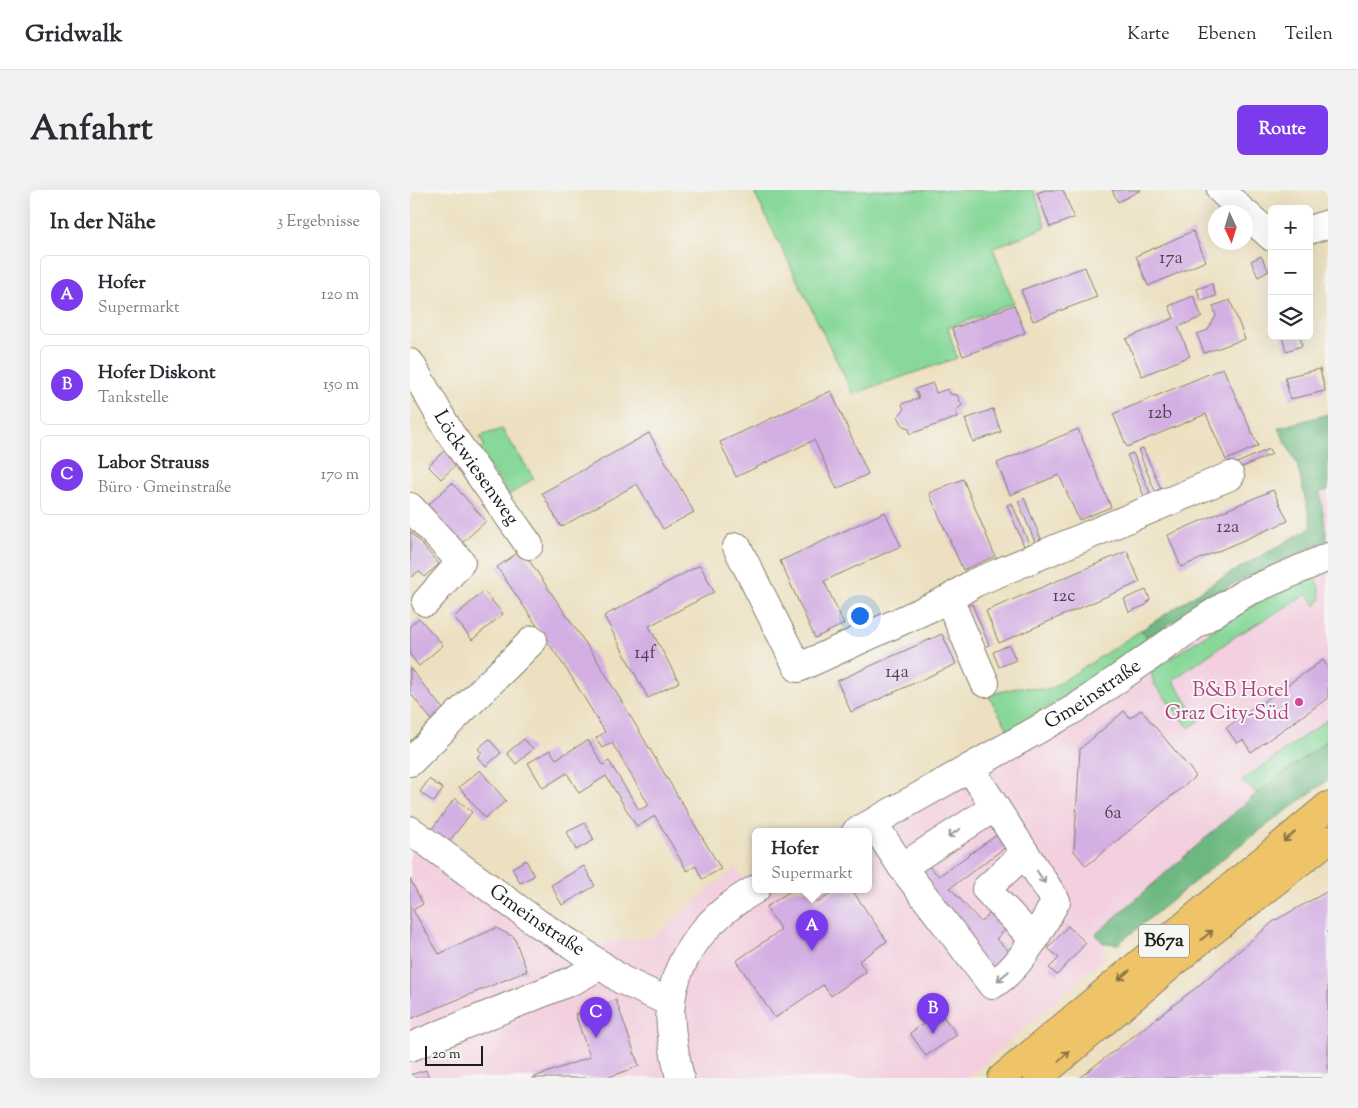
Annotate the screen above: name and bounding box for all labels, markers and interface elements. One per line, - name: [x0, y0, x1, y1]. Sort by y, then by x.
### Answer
- text: Gridwalk: [25, 18, 123, 52]
- text: Karte: [1127, 22, 1170, 48]
- text: Ebenen: [1198, 22, 1257, 48]
- text: Teilen: [1285, 22, 1333, 48]
- text: Anfahrt: [30, 105, 153, 156]
- button: Route: [1237, 105, 1328, 155]
- north arrow: [1208, 205, 1253, 250]
- map controls: [1268, 205, 1313, 340]
- button: +: [1268, 205, 1313, 250]
- text: In der Nähe: [50, 208, 156, 238]
- text: 3 Ergebnisse: [277, 211, 360, 234]
- house number: 17a: [1159, 246, 1183, 272]
- button: −: [1268, 250, 1313, 295]
- text: Hofer: [98, 270, 146, 297]
- text: A: [61, 284, 74, 307]
- text: 120 m: [321, 284, 359, 307]
- button: layers: [1268, 295, 1313, 340]
- text: Supermarkt: [98, 297, 179, 320]
- text: Hofer Diskont: [98, 360, 215, 387]
- text: B: [62, 374, 72, 397]
- text: 150 m: [323, 374, 359, 397]
- text: Tankstelle: [98, 387, 169, 410]
- house number: 12b: [1148, 401, 1172, 427]
- street label: Löckwiesenweg: [426, 405, 526, 532]
- text: Labor Strauss: [98, 450, 209, 477]
- text: C: [61, 464, 73, 487]
- text: 170 m: [321, 464, 359, 487]
- text: Büro · Gmeinstraße: [98, 477, 232, 500]
- house number: 12a: [1217, 515, 1239, 541]
- house number: 12c: [1053, 584, 1075, 610]
- your location: [847, 603, 873, 629]
- house number: 14f: [634, 641, 656, 667]
- street label: Gmeinstraße: [1039, 652, 1147, 737]
- house number: 14a: [885, 660, 909, 686]
- place label: B&B Hotel Graz City-Süd: [1165, 677, 1289, 729]
- marker: B&B Hotel Graz City-Süd: [1293, 696, 1305, 708]
- house number: 6a: [1104, 801, 1122, 827]
- popup: [752, 828, 872, 893]
- one-way arrow: [947, 828, 961, 839]
- one-way arrow: [1283, 832, 1296, 843]
- text: Hofer: [771, 836, 819, 863]
- text: Supermarkt: [771, 863, 853, 886]
- one-way arrow: [1035, 870, 1046, 884]
- street label: Gmeinstraße: [483, 877, 591, 964]
- pin: A: [796, 910, 828, 951]
- road number: B67a: [1139, 924, 1189, 958]
- one-way arrow: [1200, 930, 1213, 941]
- one-way arrow: [1117, 969, 1130, 980]
- one-way arrow: [996, 971, 1009, 982]
- pin: B: [917, 993, 949, 1034]
- pin: C: [580, 997, 612, 1038]
- scale bar: [425, 1043, 482, 1066]
- text: 20 m: [432, 1045, 461, 1065]
- one-way arrow: [1057, 1050, 1070, 1062]

